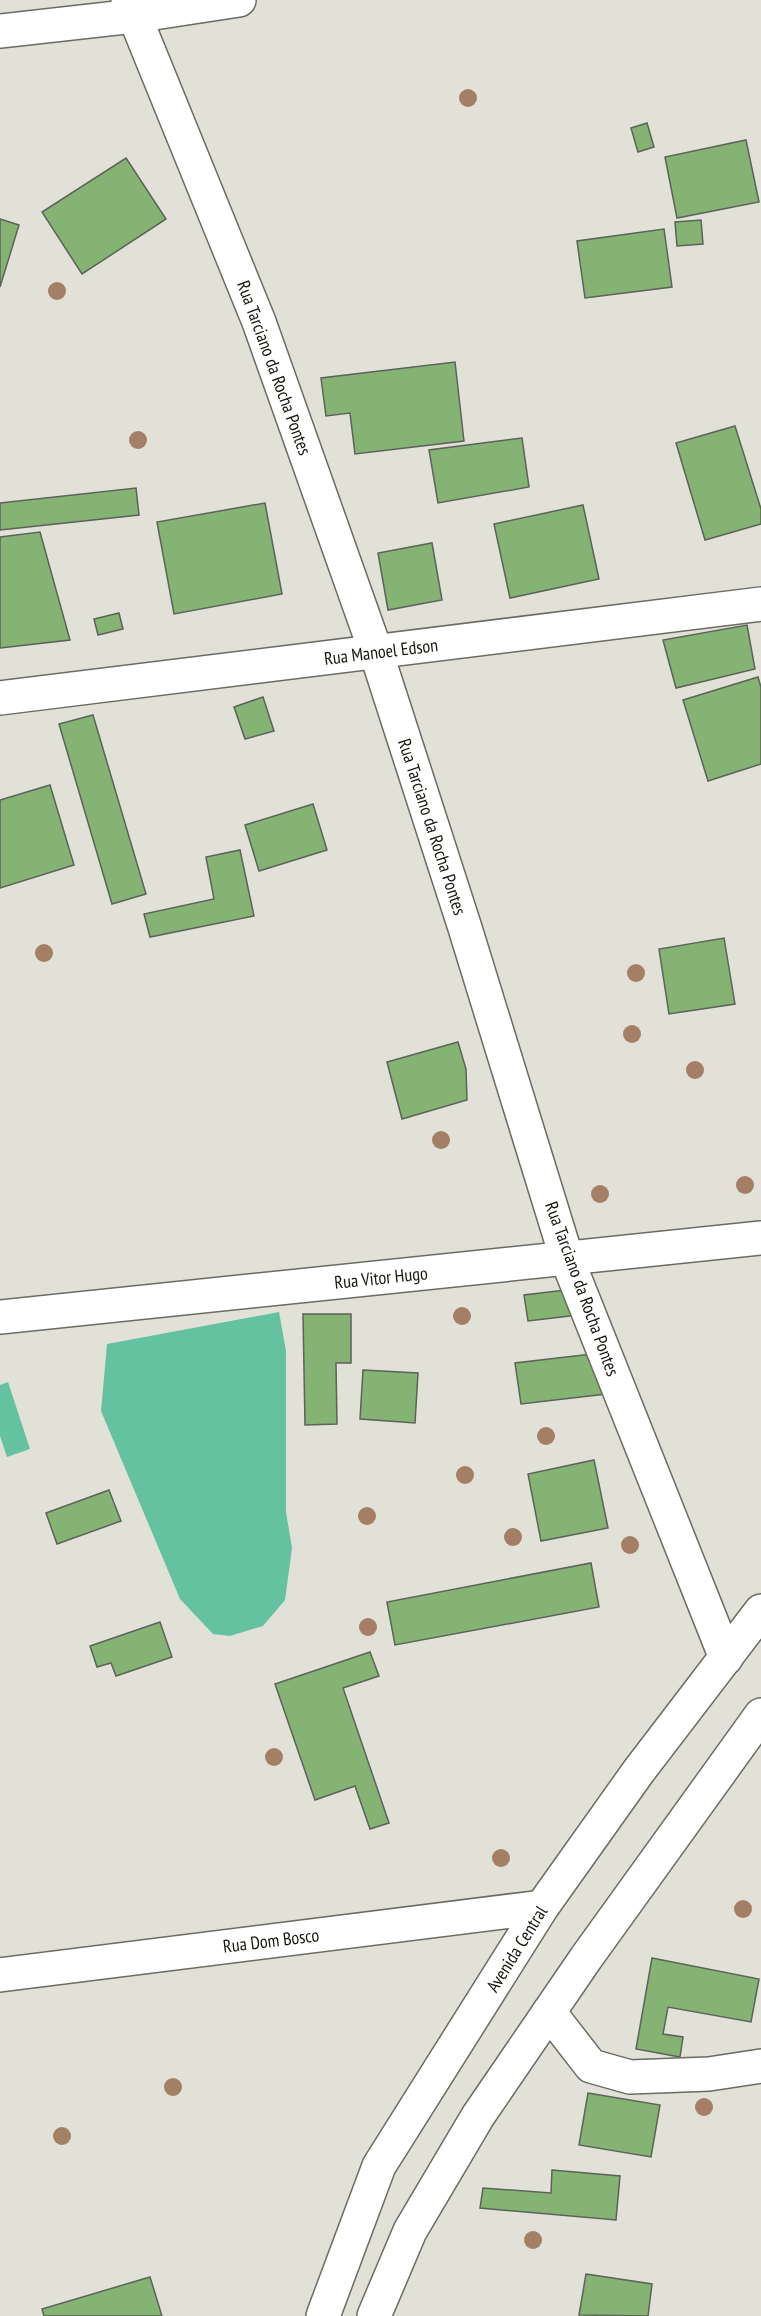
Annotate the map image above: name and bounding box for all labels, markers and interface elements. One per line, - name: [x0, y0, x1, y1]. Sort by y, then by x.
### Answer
- street label: Rua Tarciano da Rocha Pontes: [232, 277, 317, 458]
- street label: Rua Manoel Edson: [323, 633, 439, 670]
- street label: Rua Tarciano da Rocha Pontes: [393, 736, 472, 918]
- street label: Rua Tarciano da Rocha Pontes: [540, 1198, 625, 1379]
- street label: Rua Vitor Hugo: [333, 1261, 429, 1294]
- street label: Avenida Central: [481, 1901, 553, 1996]
- street label: Rua Dom Bosco: [222, 1923, 320, 1958]

